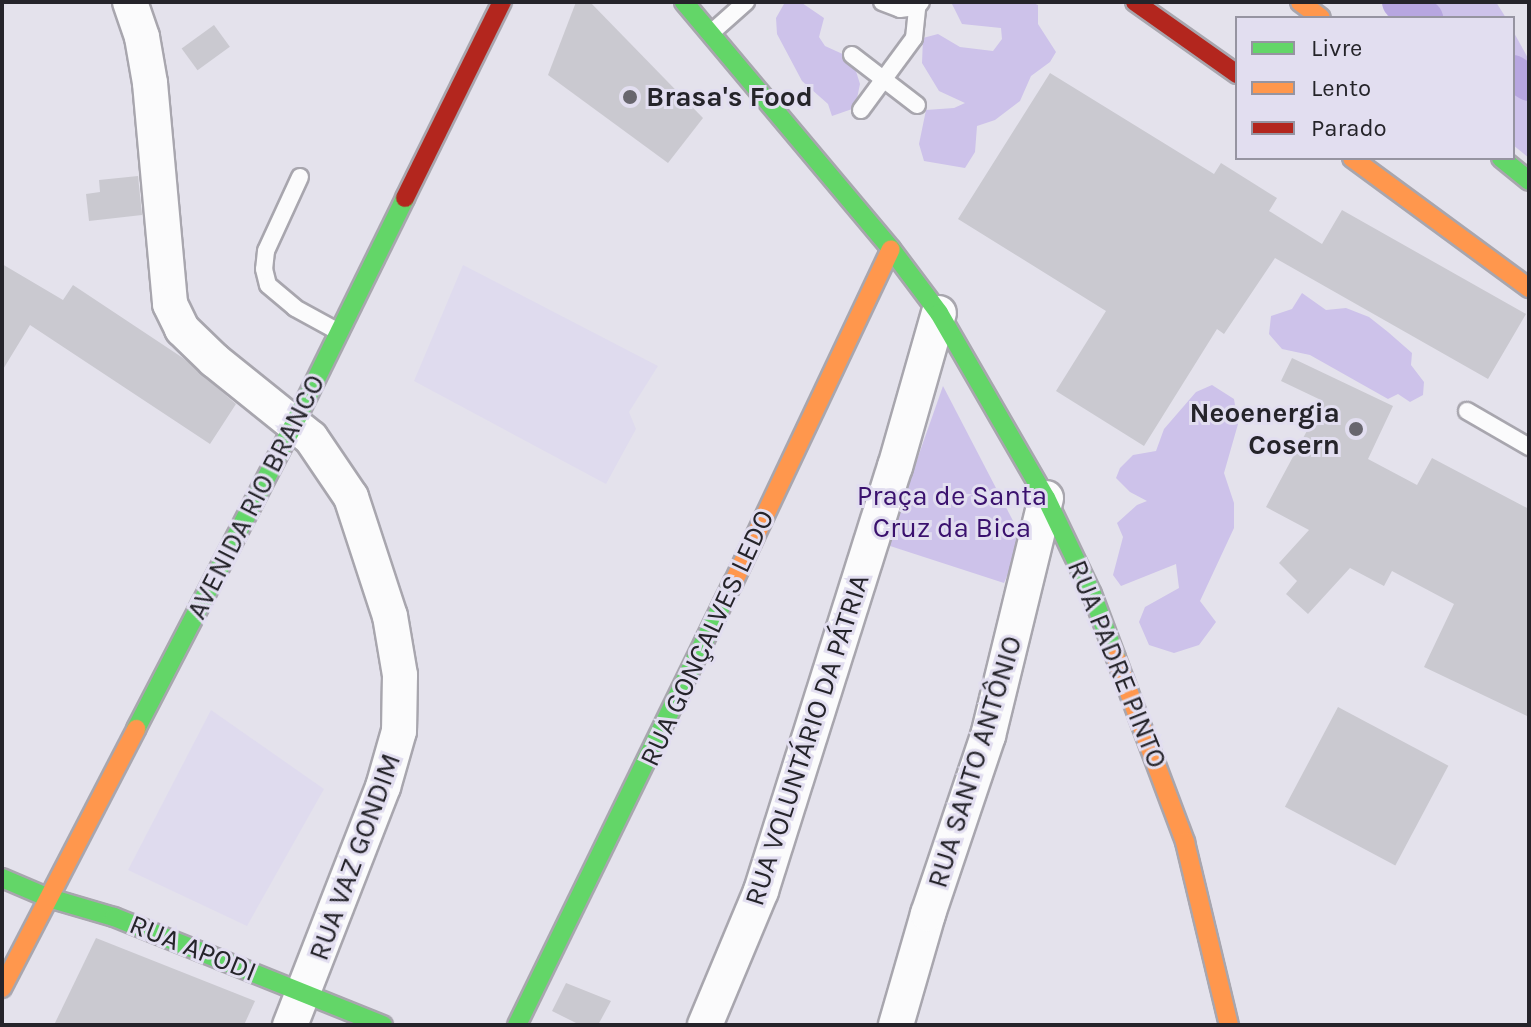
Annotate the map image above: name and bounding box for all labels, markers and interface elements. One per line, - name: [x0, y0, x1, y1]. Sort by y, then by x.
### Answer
- legend: [1235, 16, 1515, 160]
- text: Livre: [1311, 34, 1362, 62]
- text: Lento: [1311, 74, 1371, 102]
- place label: Brasa's Food: [646, 80, 813, 114]
- marker: Brasa's Food: [621, 88, 639, 106]
- text: Parado: [1311, 114, 1387, 142]
- street label: AVENIDA RIO BRANCO: [180, 369, 332, 625]
- place label: Neoenergia Cosern: [1189, 396, 1340, 462]
- marker: Neoenergia Cosern: [1347, 420, 1365, 438]
- park label: Praça de Santa Cruz da Bica: [857, 479, 1047, 545]
- street label: RUA GONÇALVES LEDO: [633, 504, 781, 772]
- street label: RUA PADRE PINTO: [1060, 555, 1174, 773]
- street label: RUA VOLUNTÁRIO DA PÁTRIA: [737, 570, 877, 910]
- street label: RUA SANTO ANTÔNIO: [921, 632, 1029, 892]
- street label: RUA VAZ GONDIM: [302, 749, 408, 965]
- street label: RUA APODI: [125, 907, 261, 989]

